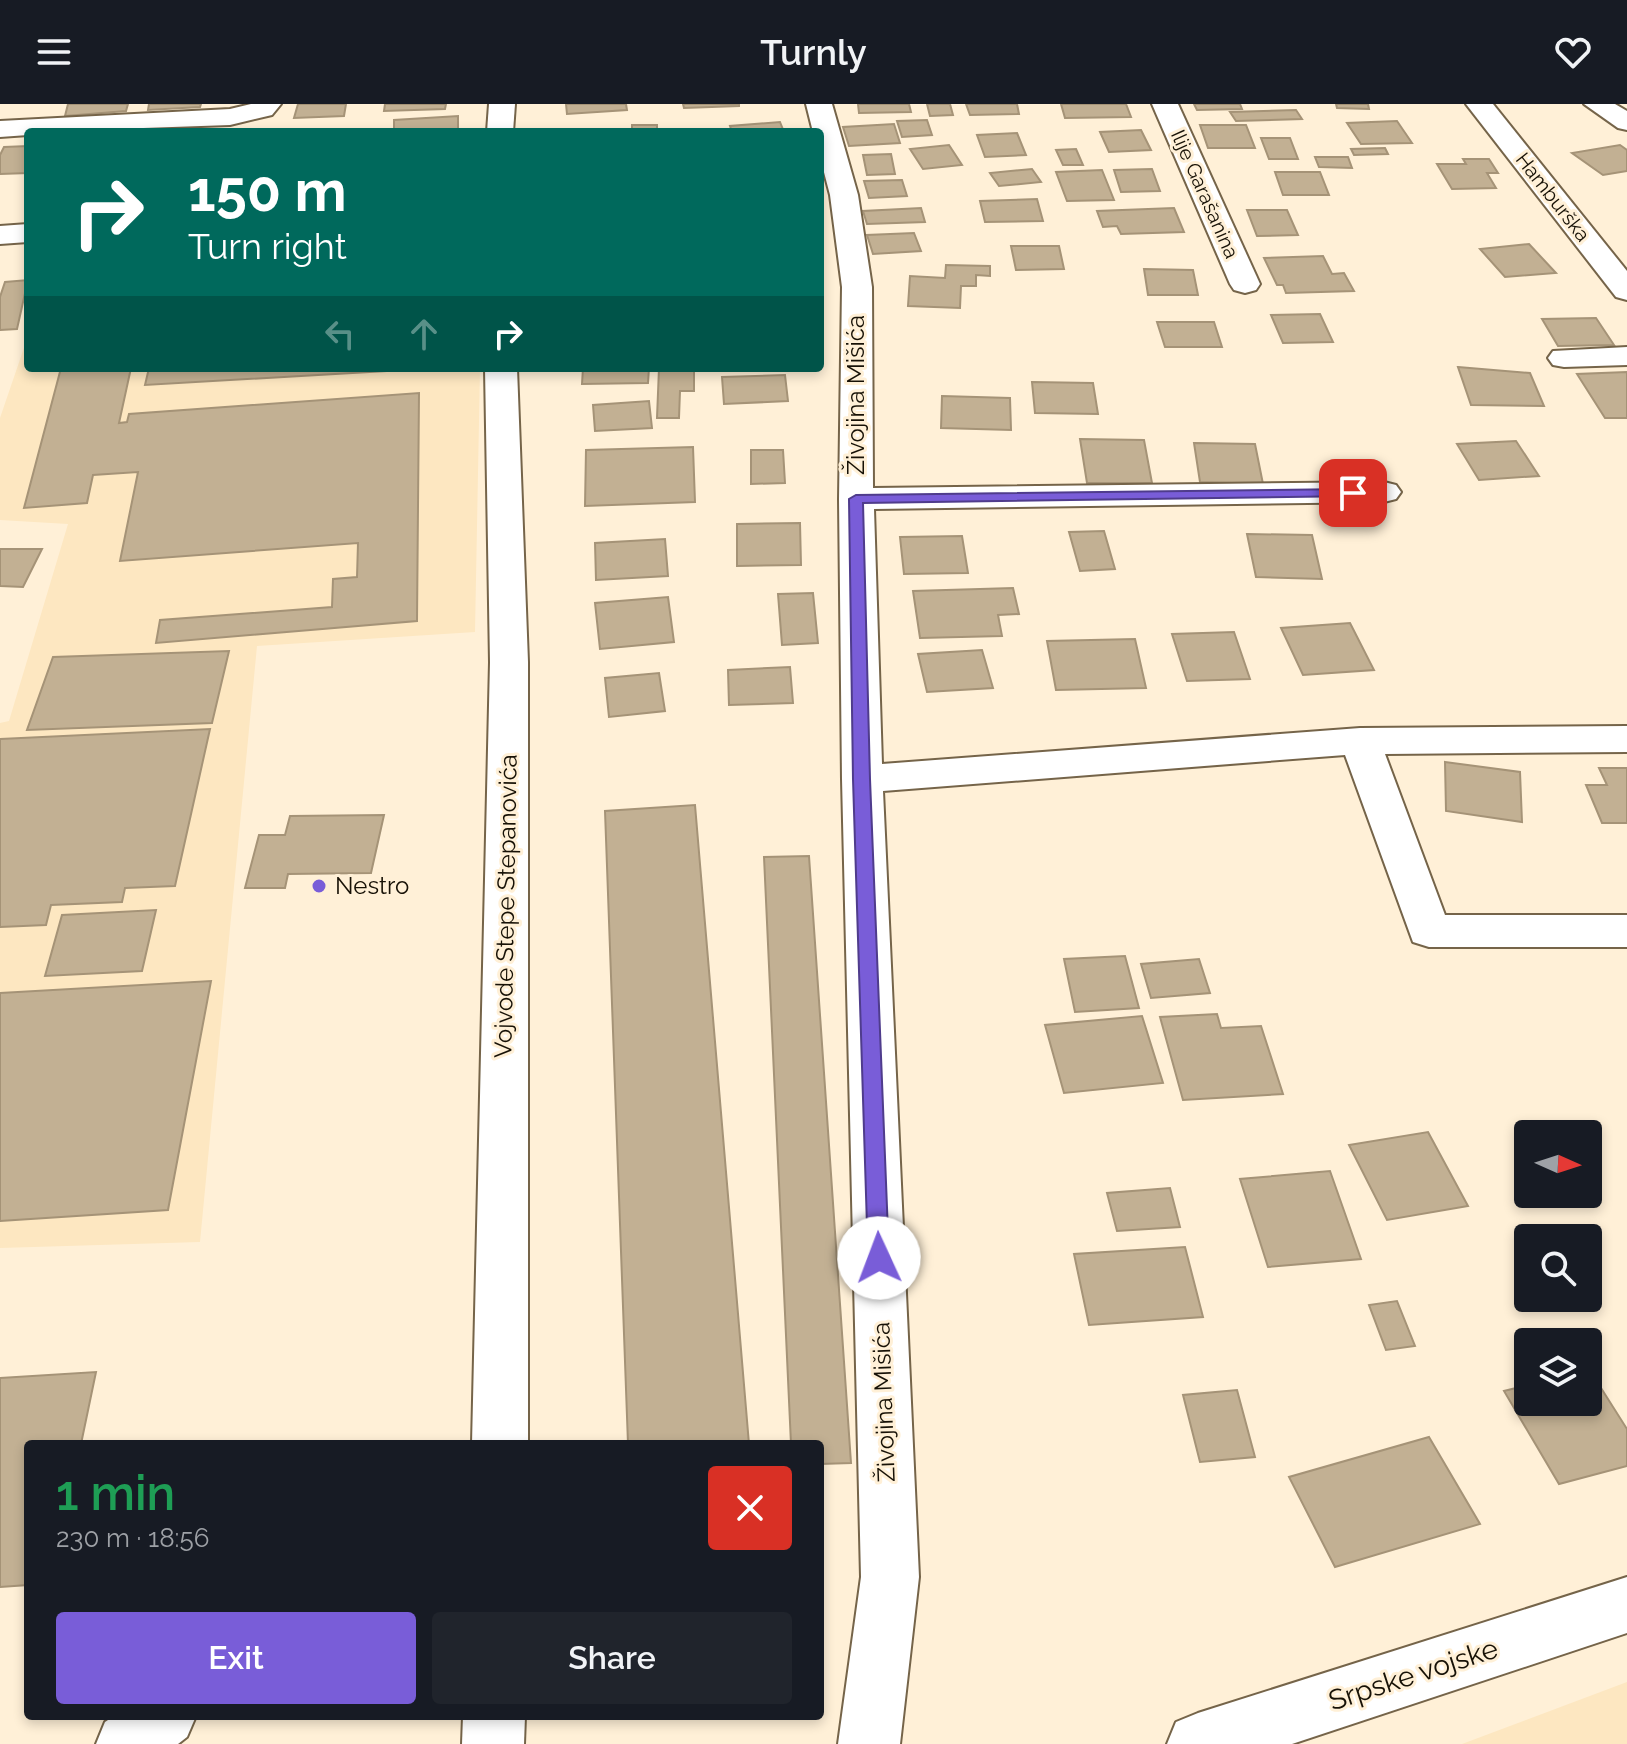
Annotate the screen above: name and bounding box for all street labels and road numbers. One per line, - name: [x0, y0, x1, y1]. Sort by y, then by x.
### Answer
- street label: Ilije Garašanina: [1166, 126, 1244, 262]
- street label: Hamburška: [1511, 148, 1595, 246]
- street label: Živojina Mišića: [841, 315, 870, 475]
- street label: Vojvode Stepe Stepanovića: [488, 754, 523, 1058]
- street label: Živojina Mišića: [866, 1321, 901, 1483]
- street label: Srpske vojske: [1324, 1632, 1502, 1717]

